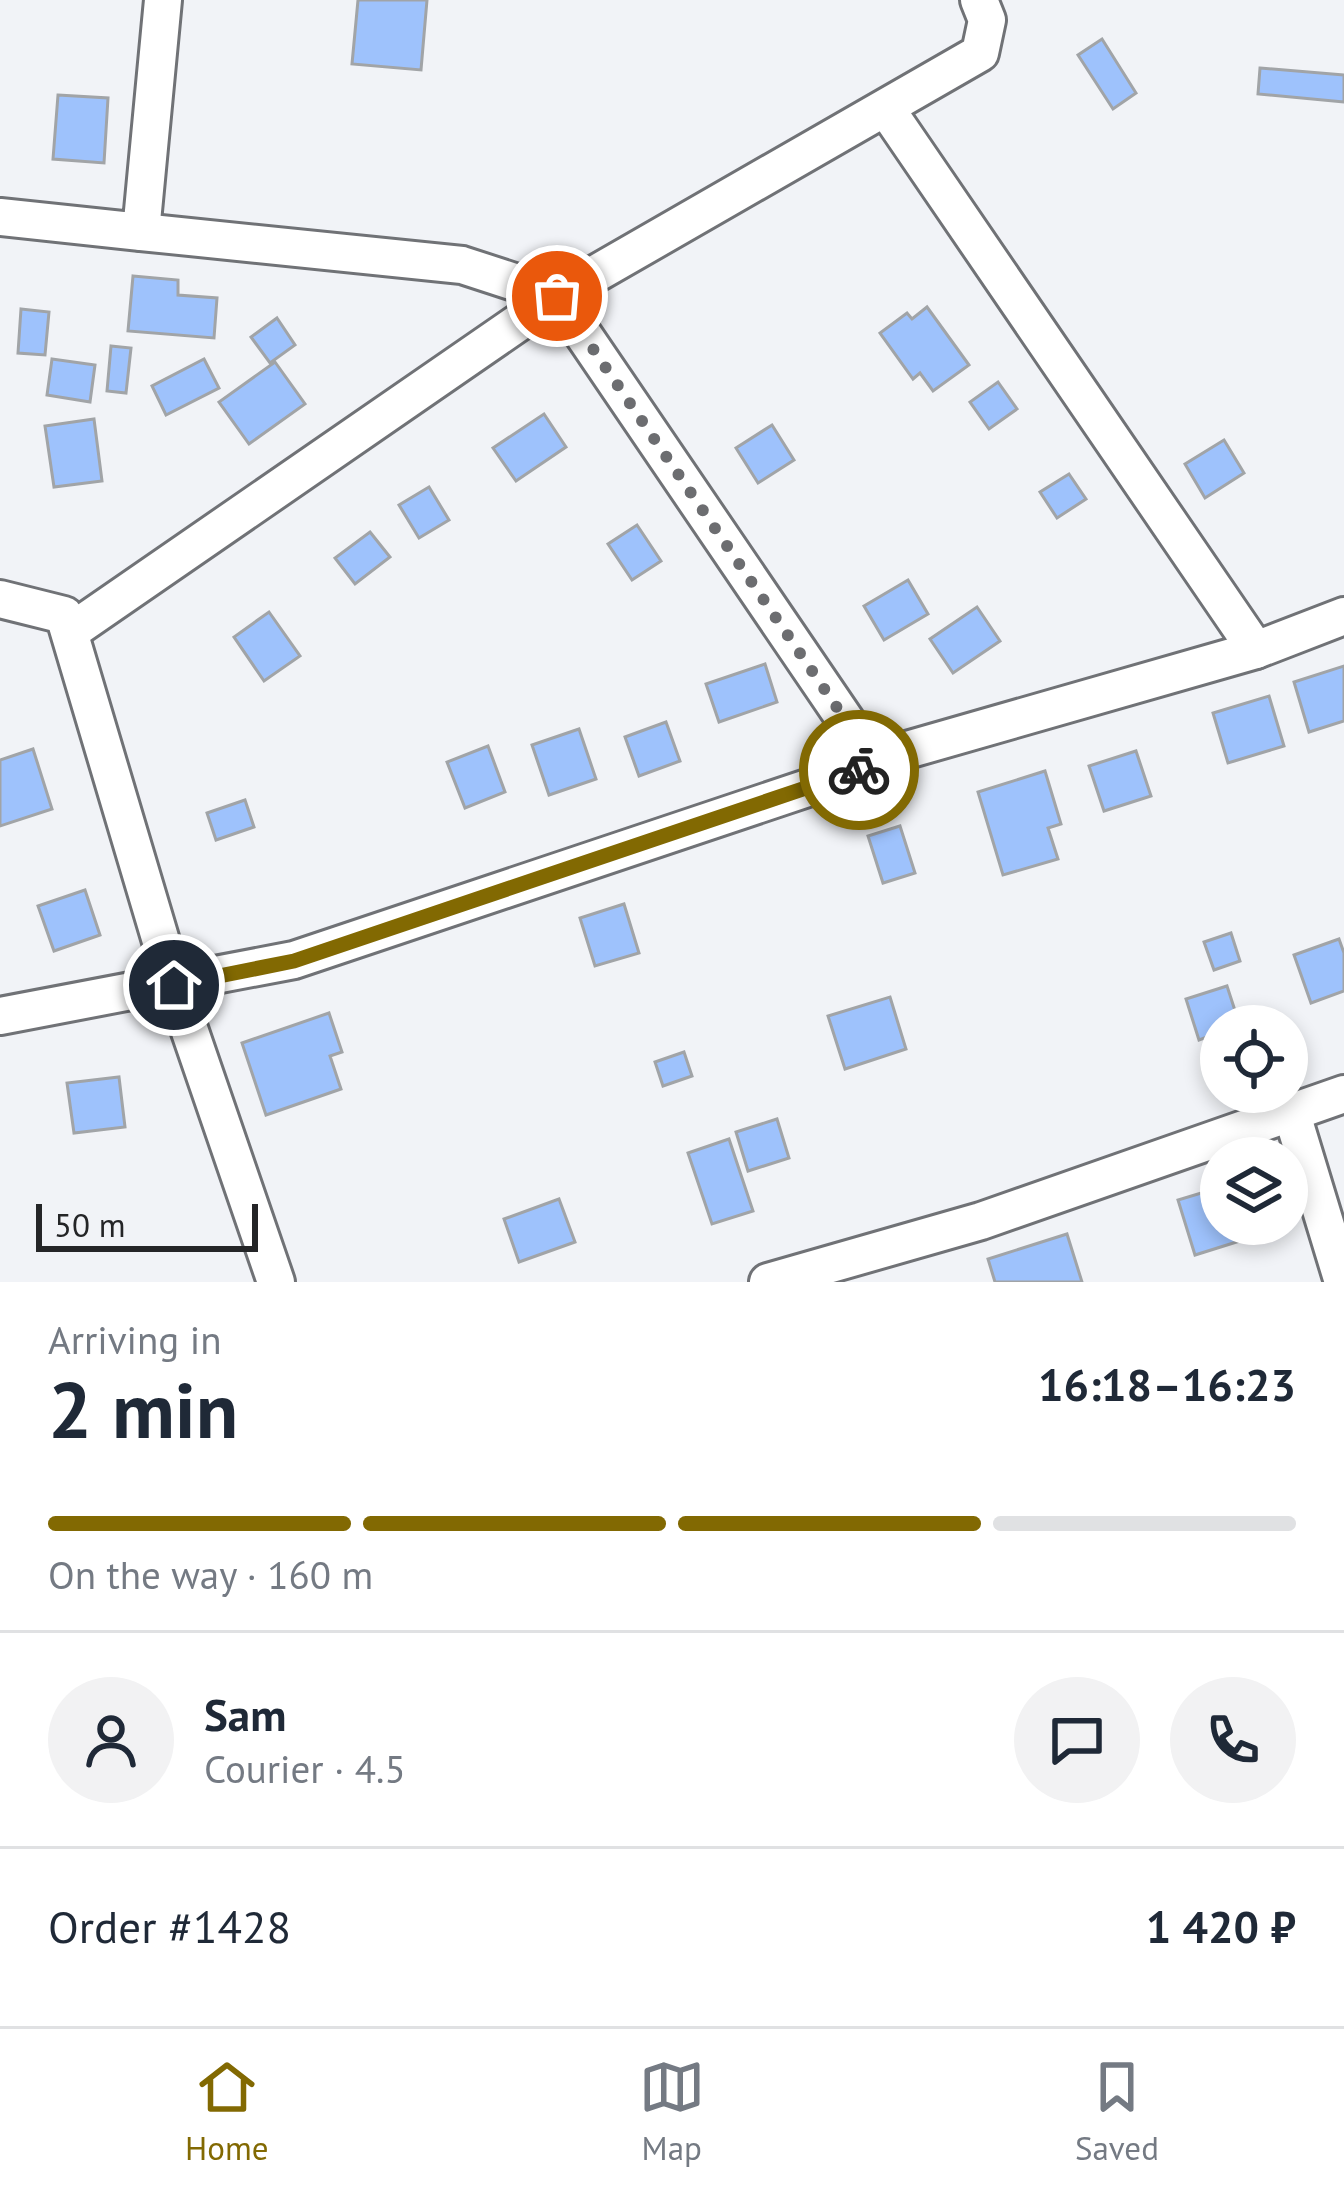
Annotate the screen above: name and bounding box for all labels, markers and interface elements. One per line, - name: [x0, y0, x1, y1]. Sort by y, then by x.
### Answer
- pin: [506, 245, 608, 347]
- icon: bag: [524, 263, 590, 329]
- courier: [799, 710, 919, 830]
- icon: bike: [826, 737, 892, 803]
- pin: [123, 934, 225, 1036]
- icon: home: [141, 952, 207, 1018]
- map controls: [1200, 1005, 1308, 1245]
- button: locate: [1200, 1005, 1308, 1113]
- button: layers: [1200, 1137, 1308, 1245]
- scale bar: [36, 1198, 258, 1251]
- text: 50 m: [54, 1203, 126, 1246]
- text: Arriving in: [48, 1314, 222, 1365]
- text: 16:18–16:23: [1038, 1355, 1296, 1413]
- text: 2 min: [48, 1359, 238, 1460]
- text: On the way · 160 m: [48, 1549, 373, 1600]
- button: person: [48, 1677, 174, 1803]
- button: chat: [1014, 1677, 1140, 1803]
- button: phone: [1170, 1677, 1296, 1803]
- text: Sam: [204, 1685, 286, 1743]
- text: Courier · 4.5: [204, 1743, 406, 1794]
- text: Order #1428: [48, 1897, 291, 1955]
- text: 1 420 ₽: [1146, 1897, 1296, 1955]
- tab: Home: [185, 2054, 269, 2169]
- tab: Map: [639, 2054, 705, 2169]
- tab: Saved: [1075, 2054, 1159, 2169]

